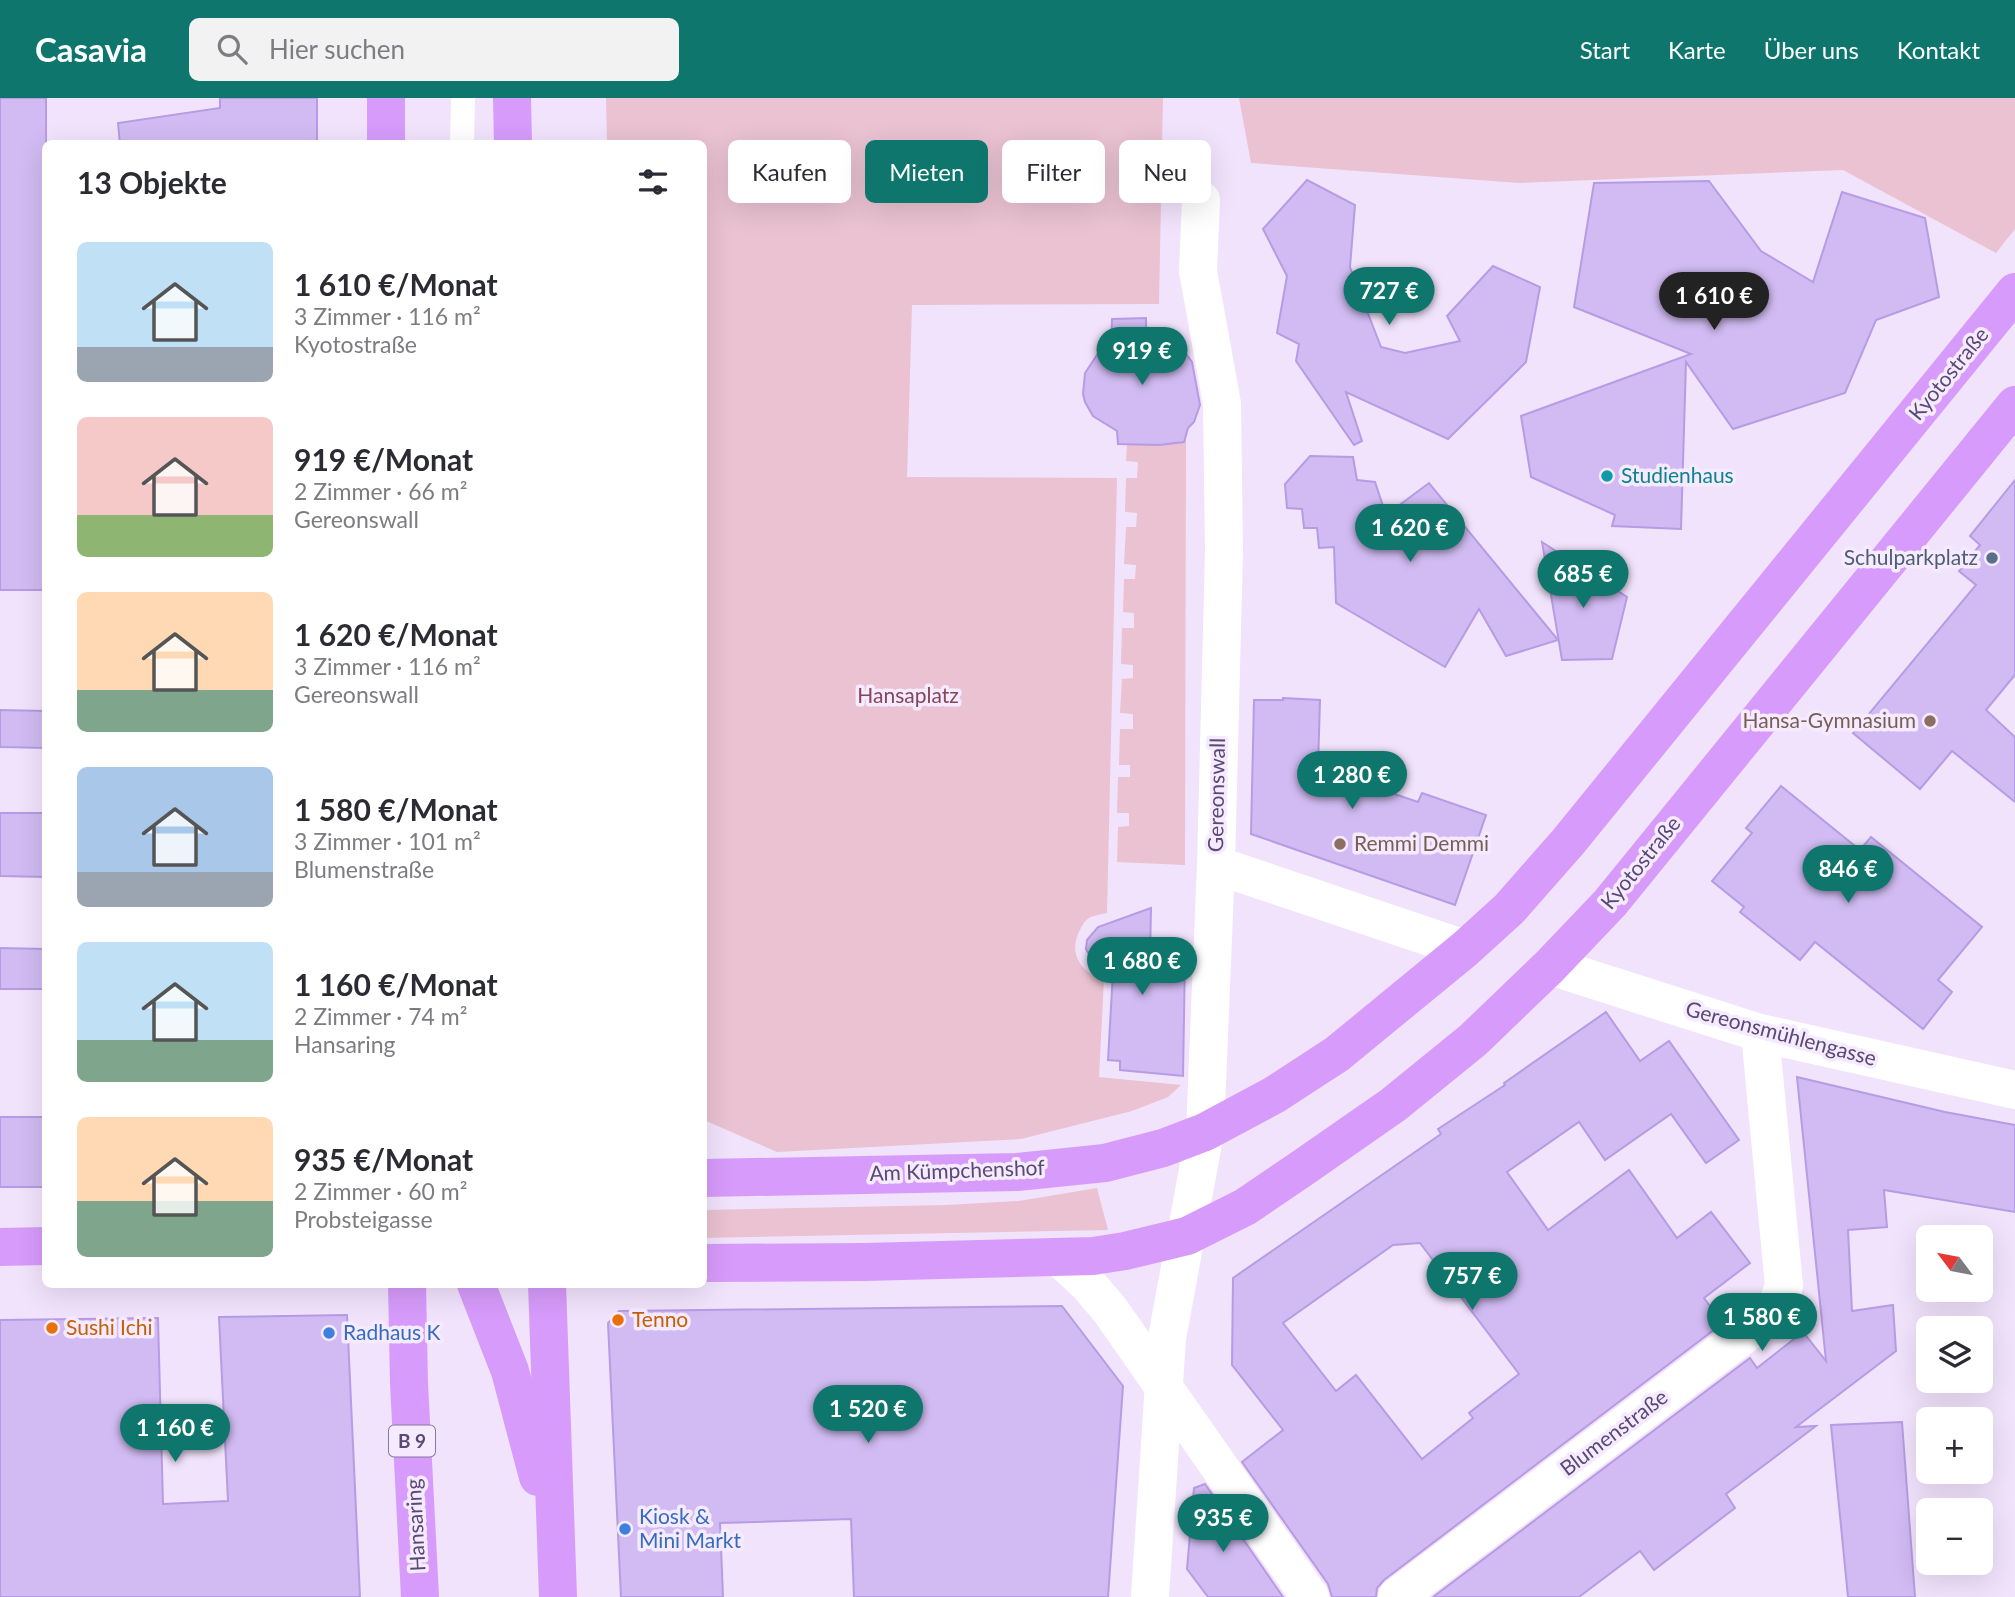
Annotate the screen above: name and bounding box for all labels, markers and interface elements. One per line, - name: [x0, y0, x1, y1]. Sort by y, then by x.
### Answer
- search box: [189, 18, 679, 81]
- text: Casavia: [35, 29, 147, 69]
- icon: search: [213, 30, 251, 68]
- text: Hier suchen: [269, 33, 405, 65]
- text: Start: [1580, 35, 1630, 64]
- text: Karte: [1668, 35, 1726, 64]
- text: Über uns: [1764, 35, 1859, 64]
- text: Kontakt: [1897, 35, 1980, 64]
- chip: Kaufen: [728, 140, 851, 203]
- chip: Mieten: [865, 140, 988, 203]
- chip: Filter: [1002, 140, 1105, 203]
- chip: Neu: [1119, 140, 1211, 203]
- icon: filters: [634, 163, 672, 201]
- text: 13 Objekte: [77, 164, 227, 200]
- text: 1 610 €/Monat: [294, 266, 498, 302]
- pin: 727 €: [1340, 268, 1438, 327]
- icon: home: [133, 270, 217, 354]
- pin: 1 610 €: [1649, 272, 1779, 332]
- text: 727 €: [1360, 276, 1418, 304]
- text: 1 610 €: [1675, 281, 1753, 309]
- text: 3 Zimmer · 116 m²: [294, 302, 481, 330]
- street label: Kyotostraße: [1903, 322, 1993, 425]
- pin: 919 €: [1093, 328, 1191, 387]
- text: Kyotostraße: [294, 330, 417, 358]
- text: 919 €: [1113, 336, 1171, 364]
- text: 919 €/Monat: [294, 441, 473, 477]
- icon: home: [133, 445, 217, 529]
- place label: Studienhaus: [1621, 462, 1734, 487]
- marker: Studienhaus: [1599, 468, 1615, 484]
- text: 2 Zimmer · 66 m²: [294, 477, 467, 505]
- pin: 1 620 €: [1345, 504, 1475, 564]
- text: Gereonswall: [294, 505, 419, 533]
- text: 1 620 €: [1371, 513, 1449, 541]
- place label: Schulparkplatz: [1844, 544, 1978, 569]
- pin: 685 €: [1534, 550, 1632, 610]
- marker: Schulparkplatz: [1984, 550, 2000, 566]
- text: 685 €: [1554, 559, 1612, 587]
- text: 1 620 €/Monat: [294, 616, 498, 652]
- icon: home: [133, 620, 217, 704]
- text: 3 Zimmer · 116 m²: [294, 652, 481, 680]
- text: Gereonswall: [294, 680, 419, 708]
- park label: Hansaplatz: [857, 682, 959, 707]
- place label: Hansa-Gymnasium: [1742, 707, 1916, 732]
- marker: Hansa-Gymnasium: [1922, 713, 1938, 729]
- street label: Gereonswall: [1202, 738, 1229, 852]
- pin: 1 280 €: [1287, 752, 1417, 811]
- text: 1 280 €: [1313, 760, 1391, 788]
- text: 1 580 €/Monat: [294, 791, 498, 827]
- icon: home: [133, 795, 217, 879]
- street label: Kyotostraße: [1595, 811, 1685, 914]
- text: 3 Zimmer · 101 m²: [294, 827, 481, 855]
- place label: Remmi Demmi: [1354, 830, 1489, 855]
- marker: Remmi Demmi: [1332, 836, 1348, 852]
- pin: 846 €: [1799, 846, 1897, 905]
- text: 846 €: [1819, 854, 1877, 882]
- text: Blumenstraße: [294, 855, 434, 883]
- pin: 1 680 €: [1077, 937, 1207, 997]
- text: 1 680 €: [1103, 946, 1181, 974]
- text: 1 160 €/Monat: [294, 966, 498, 1002]
- icon: home: [133, 970, 217, 1054]
- street label: Gereonsmühlengasse: [1683, 995, 1879, 1070]
- text: 2 Zimmer · 74 m²: [294, 1002, 467, 1030]
- text: Hansaring: [294, 1030, 396, 1058]
- text: 935 €/Monat: [294, 1141, 473, 1177]
- icon: home: [133, 1145, 217, 1229]
- street label: Am Kümpchenshof: [869, 1154, 1046, 1185]
- text: 2 Zimmer · 60 m²: [294, 1177, 467, 1205]
- text: Probsteigasse: [294, 1205, 433, 1233]
- north arrow: [1916, 1225, 1993, 1302]
- map controls: [1916, 1225, 1993, 1575]
- pin: 757 €: [1423, 1252, 1521, 1312]
- text: 757 €: [1443, 1261, 1501, 1289]
- pin: 1 580 €: [1697, 1294, 1827, 1353]
- text: 1 580 €: [1723, 1302, 1801, 1330]
- place label: Tenno: [632, 1306, 688, 1331]
- marker: Tenno: [610, 1312, 626, 1328]
- place label: Sushi Ichi: [66, 1314, 152, 1339]
- button: layers: [1916, 1316, 1993, 1393]
- place label: Radhaus K: [343, 1319, 441, 1344]
- marker: Sushi Ichi: [44, 1320, 60, 1336]
- marker: Radhaus K: [321, 1325, 337, 1341]
- street label: Blumenstraße: [1554, 1383, 1672, 1480]
- pin: 1 520 €: [803, 1386, 933, 1445]
- text: 1 520 €: [829, 1394, 907, 1422]
- pin: 1 160 €: [110, 1404, 240, 1464]
- button: +: [1916, 1407, 1993, 1484]
- text: 1 160 €: [136, 1413, 214, 1441]
- road number: B 9: [389, 1426, 435, 1456]
- street label: Hansaring: [400, 1478, 429, 1572]
- pin: 935 €: [1174, 1494, 1272, 1554]
- button: −: [1916, 1498, 1993, 1575]
- place label: Kiosk & Mini Markt: [639, 1503, 741, 1552]
- text: 935 €: [1194, 1503, 1252, 1531]
- marker: Kiosk & Mini Markt: [617, 1521, 633, 1537]

